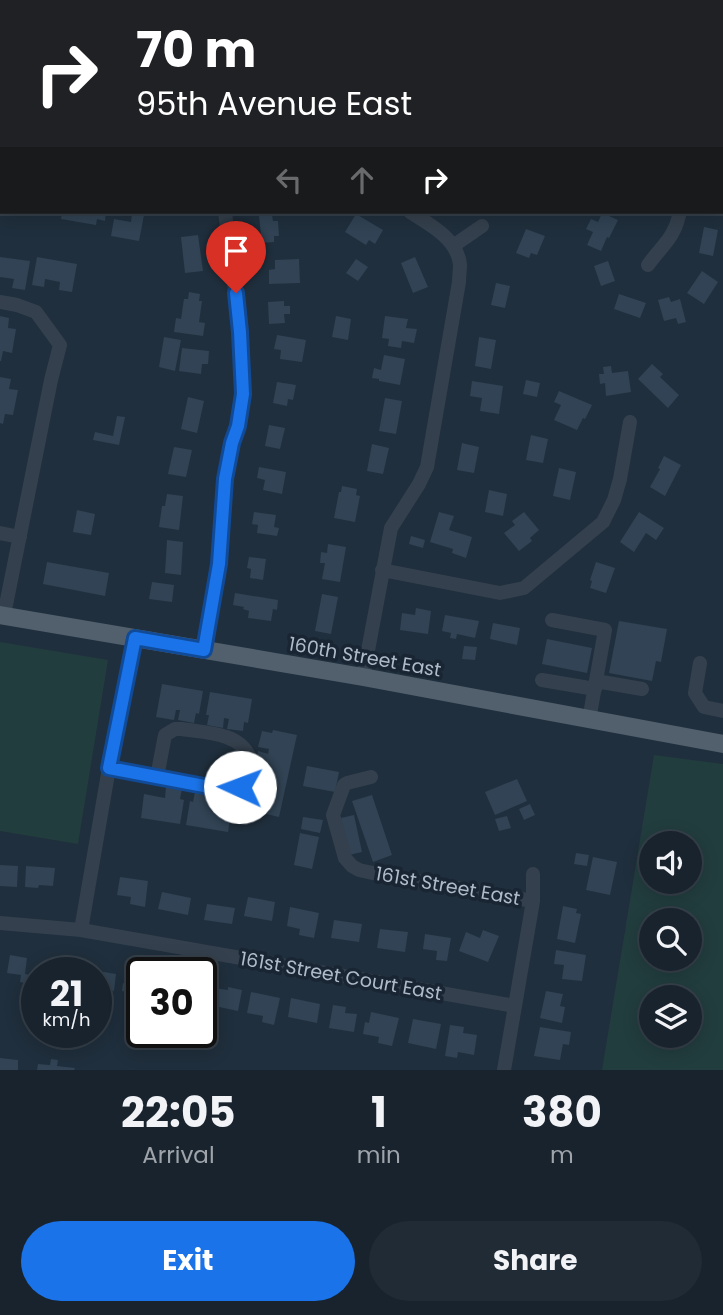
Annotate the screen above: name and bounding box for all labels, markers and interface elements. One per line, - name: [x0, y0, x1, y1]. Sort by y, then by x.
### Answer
- text: 70 m: [136, 16, 256, 84]
- icon: right: [21, 28, 112, 119]
- text: 95th Avenue East: [136, 81, 412, 126]
- icon: left: [270, 161, 308, 199]
- icon: ahead: [343, 161, 381, 199]
- icon: right: [416, 161, 454, 199]
- pin: [206, 221, 266, 293]
- icon: arrive: [217, 232, 255, 270]
- street label: 160th Street East: [287, 630, 443, 684]
- position arrow: [203, 750, 277, 824]
- map controls: [639, 831, 702, 1048]
- button: sound: [639, 831, 702, 894]
- street label: 161st Street East: [374, 860, 522, 912]
- button: search: [639, 908, 702, 971]
- street label: 161st Street Court East: [238, 945, 444, 1007]
- speed limit sign: 30: [126, 957, 217, 1048]
- text: 21: [50, 969, 83, 1018]
- button: layers: [639, 985, 702, 1048]
- text: km/h: [43, 1007, 90, 1032]
- text: 22:05: [121, 1083, 236, 1142]
- text: 1: [371, 1083, 387, 1142]
- text: 380: [522, 1083, 602, 1142]
- text: Arrival: [142, 1139, 215, 1171]
- text: min: [357, 1139, 401, 1171]
- text: m: [550, 1139, 574, 1171]
- button: Exit: [21, 1221, 355, 1301]
- button: Share: [369, 1221, 702, 1301]

